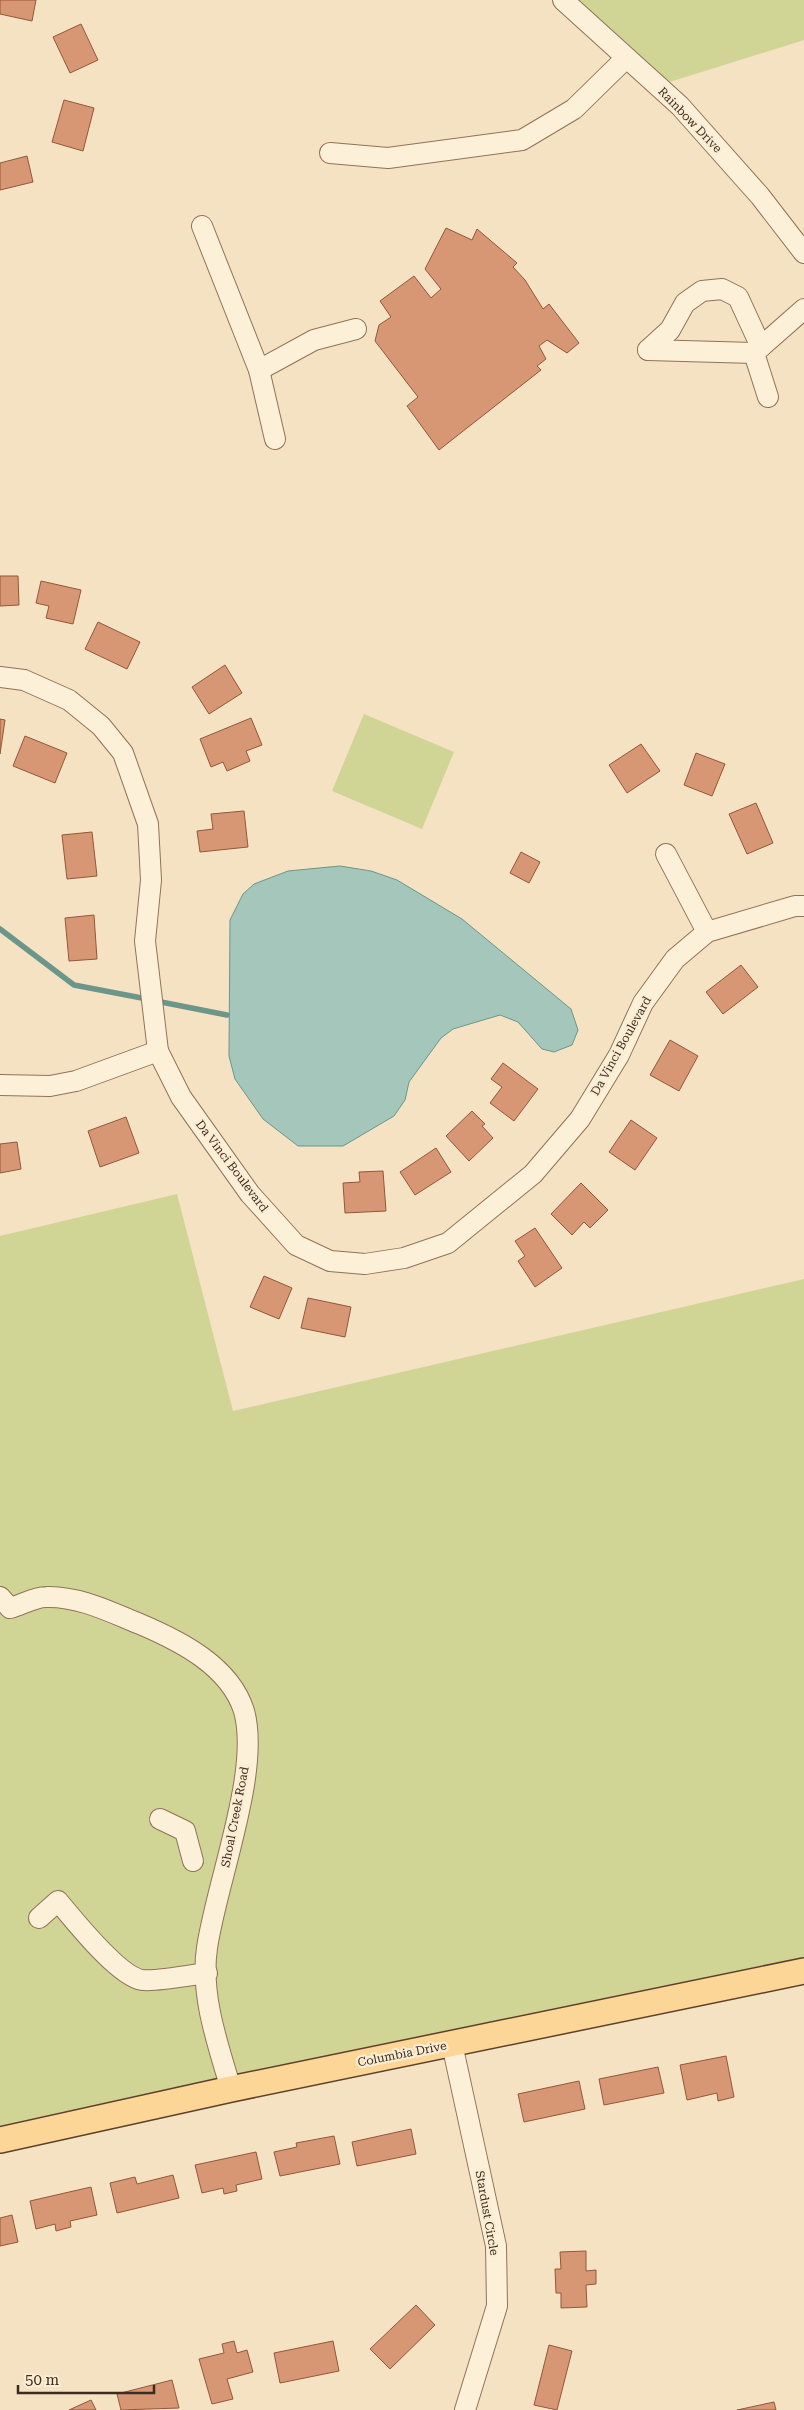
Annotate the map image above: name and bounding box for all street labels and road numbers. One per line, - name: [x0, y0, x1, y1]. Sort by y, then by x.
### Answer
- street label: Rainbow Drive: [655, 84, 725, 156]
- street label: Da Vinci Boulevard: [588, 994, 654, 1098]
- street label: Da Vinci Boulevard: [193, 1117, 271, 1215]
- street label: Shoal Creek Road: [218, 1765, 252, 1869]
- street label: Columbia Drive: [356, 2038, 448, 2069]
- street label: Stardust Circle: [473, 2169, 501, 2257]

